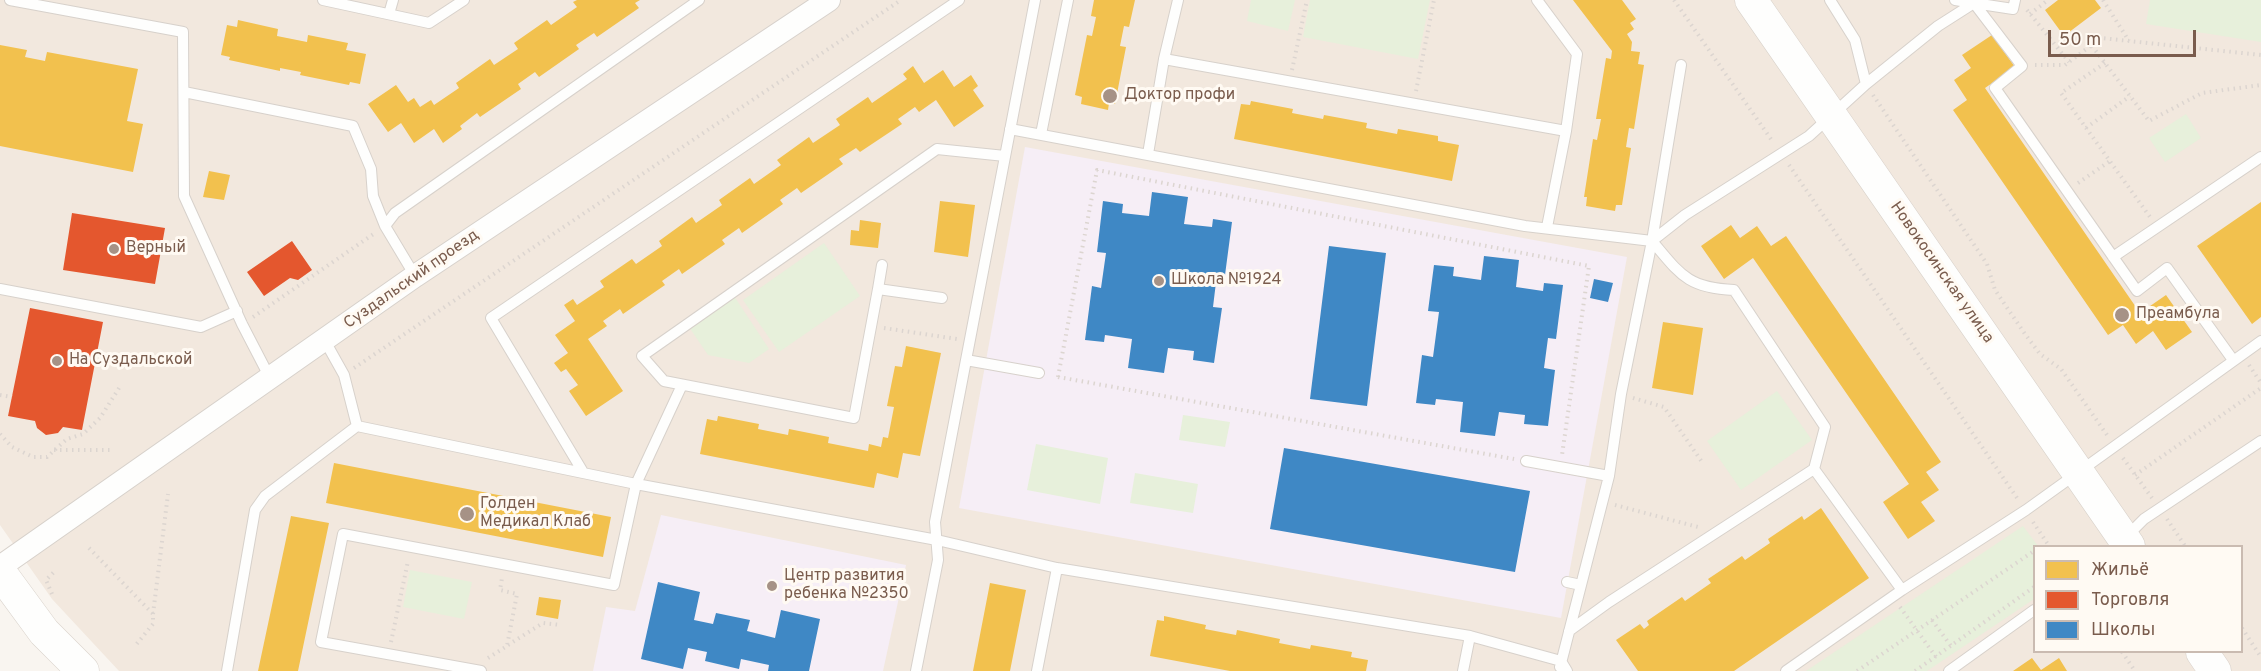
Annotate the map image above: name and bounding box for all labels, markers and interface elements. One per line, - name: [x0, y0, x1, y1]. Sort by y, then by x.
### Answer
- scale bar: [2051, 18, 2200, 56]
- text: 50 m: [2059, 29, 2101, 52]
- place label: Доктор профи: [1124, 86, 1235, 106]
- marker: Доктор профи: [1101, 87, 1119, 105]
- street label: Новокосинская улица: [1885, 199, 1997, 347]
- street label: Суздальский проезд: [341, 226, 483, 334]
- place label: Верный: [126, 239, 186, 259]
- marker: Верный: [107, 242, 121, 256]
- place label: Школа №1924: [1171, 271, 1282, 291]
- marker: Школа №1924: [1152, 274, 1166, 288]
- place label: Преамбула: [2136, 305, 2220, 325]
- marker: Преамбула: [2113, 306, 2131, 324]
- place label: На Суздальской: [69, 351, 192, 371]
- marker: На Суздальской: [50, 354, 64, 368]
- place label: Голден Медикал Клаб: [480, 495, 591, 533]
- marker: Голден Медикал Клаб: [458, 505, 476, 523]
- legend: [2033, 545, 2243, 653]
- text: Жильё: [2091, 559, 2149, 582]
- place label: Центр развития ребенка №2350: [784, 567, 909, 605]
- marker: Центр развития ребенка №2350: [765, 579, 779, 593]
- text: Торговля: [2091, 589, 2169, 612]
- text: Школы: [2091, 619, 2155, 642]

